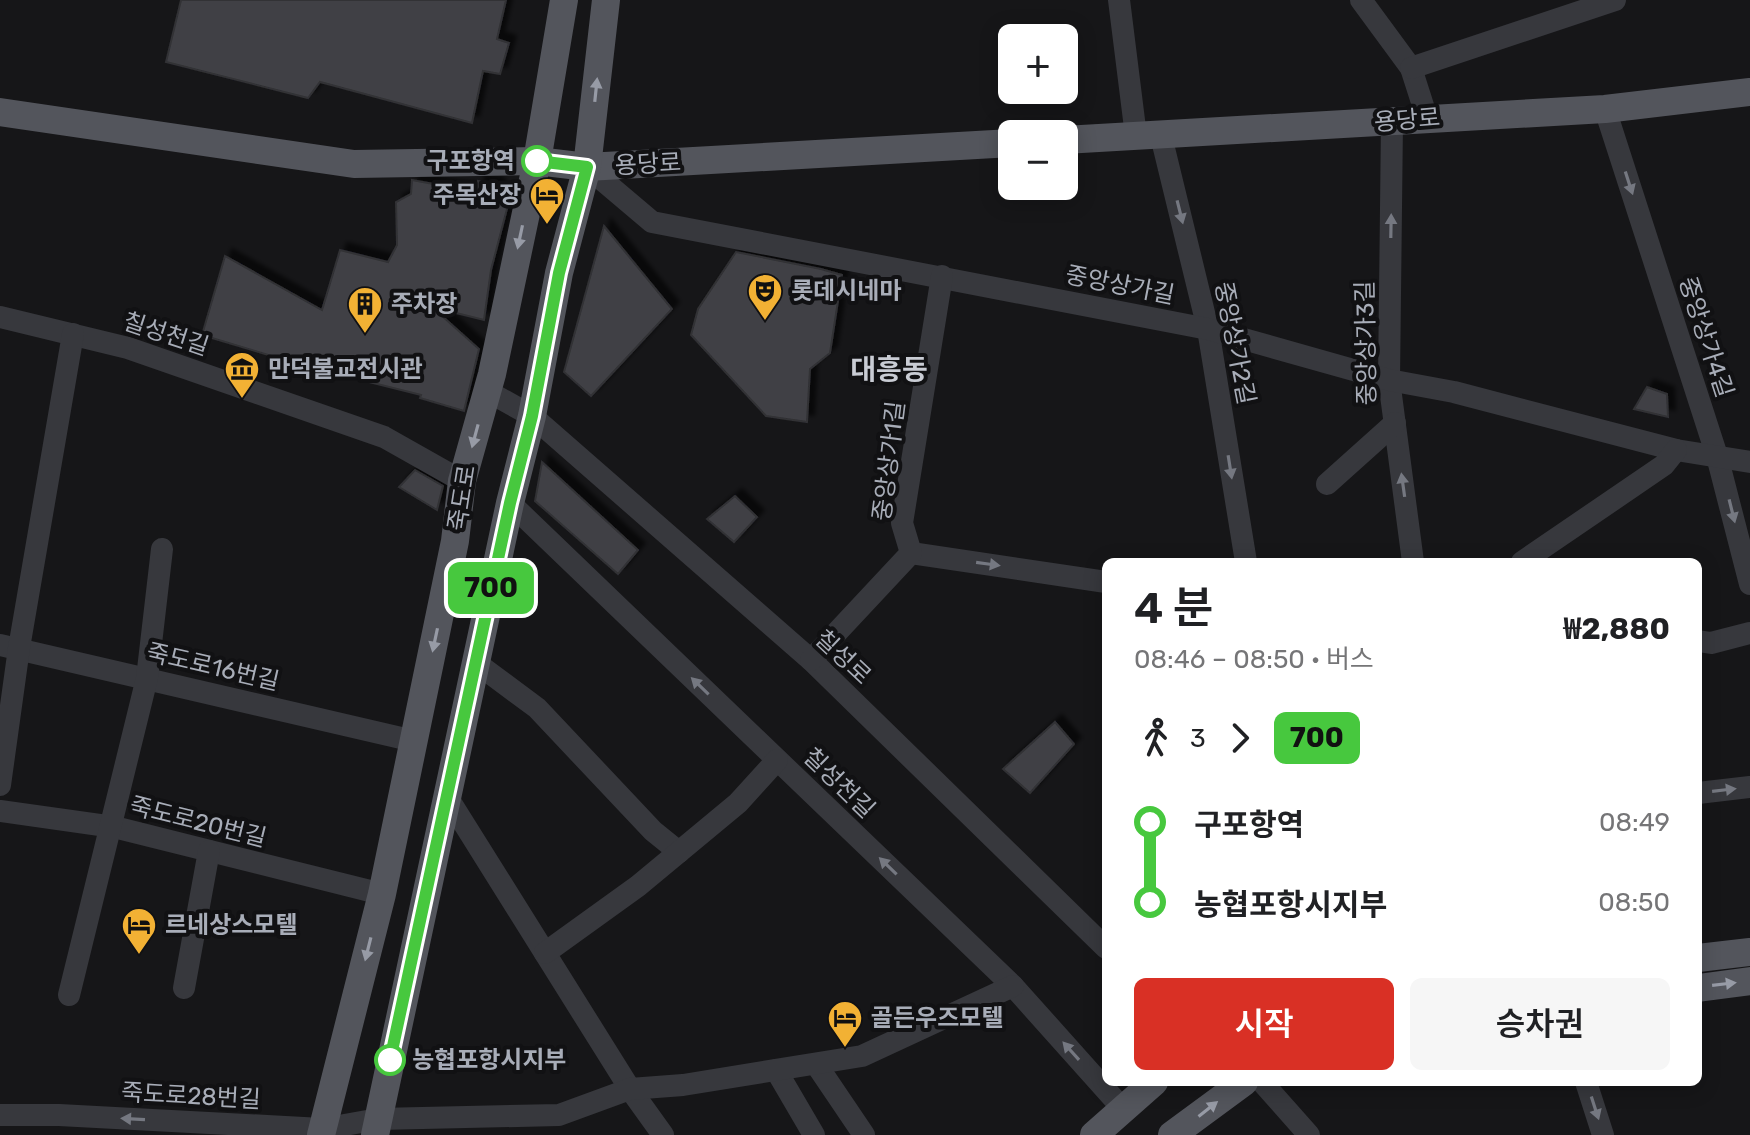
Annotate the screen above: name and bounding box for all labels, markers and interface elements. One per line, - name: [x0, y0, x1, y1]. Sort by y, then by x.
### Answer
- map controls: [998, 24, 1078, 200]
- button: +: [998, 24, 1078, 104]
- one-way arrow: [589, 77, 602, 102]
- street label: 용당로: [1373, 103, 1441, 137]
- button: −: [998, 120, 1078, 200]
- marker: 구포항역: [522, 146, 552, 176]
- place label: 구포항역: [427, 147, 515, 175]
- street label: 용당로: [614, 148, 682, 180]
- one-way arrow: [1623, 171, 1635, 195]
- hotel icon: 주목산장: [528, 176, 566, 226]
- place label: 주목산장: [433, 181, 521, 209]
- one-way arrow: [1174, 200, 1187, 225]
- one-way arrow: [1385, 213, 1397, 238]
- one-way arrow: [513, 225, 526, 250]
- street label: 중앙상가길: [1063, 261, 1177, 309]
- theatre icon: 롯데시네마: [746, 272, 784, 322]
- street label: 중앙상가4길: [1673, 273, 1739, 401]
- place label: 롯데시네마: [791, 277, 901, 305]
- street label: 중앙상가2길: [1209, 279, 1261, 407]
- street label: 중앙상가3길: [1351, 280, 1381, 406]
- building icon: 주차장: [346, 285, 384, 335]
- place label: 주차장: [391, 290, 457, 318]
- street label: 칠성천길: [120, 307, 212, 361]
- museum icon: 만덕불교전시관: [223, 350, 261, 400]
- district label: 대흥동: [850, 353, 928, 386]
- place label: 만덕불교전시관: [268, 355, 423, 383]
- street label: 중앙상가1길: [868, 399, 910, 523]
- one-way arrow: [468, 424, 481, 448]
- one-way arrow: [1225, 455, 1237, 480]
- street label: 죽도로: [443, 463, 481, 533]
- one-way arrow: [1396, 472, 1409, 497]
- one-way arrow: [1727, 499, 1739, 524]
- one-way arrow: [976, 559, 1001, 571]
- line badge: 700: [445, 562, 537, 614]
- text: 700: [464, 571, 518, 604]
- text: 4 분: [1134, 582, 1214, 634]
- text: ₩2,880: [1564, 611, 1670, 647]
- street label: 칠성로: [809, 624, 877, 690]
- one-way arrow: [428, 628, 440, 653]
- street label: 죽도로16번길: [144, 638, 282, 696]
- text: 08:46 – 08:50 · 버스: [1134, 644, 1374, 675]
- one-way arrow: [691, 678, 710, 696]
- icon: walk: [1134, 716, 1178, 760]
- icon: forward: [1218, 716, 1262, 760]
- text: 700: [1290, 721, 1344, 754]
- text: 3: [1190, 723, 1206, 754]
- street label: 칠성천길: [798, 742, 880, 824]
- one-way arrow: [1712, 783, 1737, 796]
- street label: 죽도로20번길: [127, 792, 269, 852]
- text: 구포항역: [1194, 807, 1304, 843]
- text: 08:49: [1599, 807, 1670, 838]
- one-way arrow: [879, 858, 898, 876]
- text: 농협포항시지부: [1194, 887, 1387, 923]
- text: 08:50: [1598, 887, 1670, 918]
- hotel icon: 르네상스모텔: [120, 906, 158, 956]
- place label: 르네상스모텔: [165, 911, 297, 939]
- one-way arrow: [361, 937, 374, 962]
- button: 시작: [1134, 978, 1394, 1070]
- button: 승차권: [1410, 978, 1670, 1070]
- one-way arrow: [1712, 978, 1737, 991]
- hotel icon: 골든우즈모텔: [826, 999, 864, 1049]
- place label: 골든우즈모텔: [871, 1004, 1003, 1032]
- one-way arrow: [1063, 1041, 1080, 1061]
- marker: 농협포항시지부: [375, 1045, 405, 1075]
- place label: 농협포항시지부: [412, 1046, 567, 1074]
- street label: 죽도로28번길: [120, 1078, 262, 1114]
- one-way arrow: [1589, 1097, 1601, 1121]
- one-way arrow: [1198, 1102, 1219, 1118]
- one-way arrow: [120, 1112, 145, 1125]

